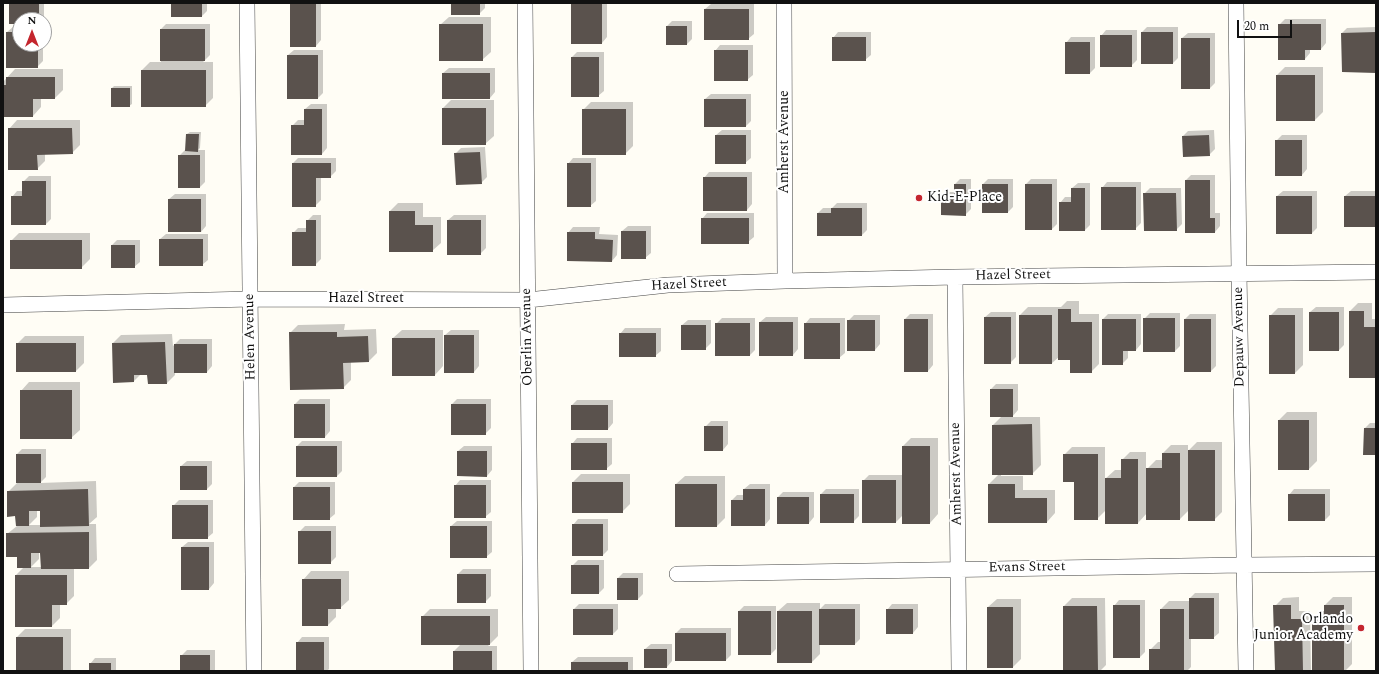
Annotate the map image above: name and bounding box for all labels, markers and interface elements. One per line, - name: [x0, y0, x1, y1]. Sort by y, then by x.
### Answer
- north arrow: [12, 12, 52, 52]
- text: N: [28, 12, 36, 29]
- scale bar: [1239, 12, 1294, 38]
- text: 20 m: [1244, 17, 1269, 36]
- street label: Amherst Avenue: [777, 90, 793, 194]
- place label: Kid-E-Place: [927, 190, 1002, 206]
- marker: Kid-E-Place: [914, 193, 924, 203]
- street label: Hazel Street: [975, 267, 1051, 285]
- street label: Hazel Street: [651, 275, 727, 295]
- street label: Depauw Avenue: [1231, 287, 1249, 387]
- street label: Oberlin Avenue: [519, 288, 537, 386]
- street label: Hazel Street: [328, 291, 404, 307]
- street label: Helen Avenue: [242, 293, 260, 381]
- street label: Amherst Avenue: [948, 422, 966, 526]
- street label: Evans Street: [988, 559, 1066, 577]
- place label: Orlando Junior Academy: [1254, 612, 1353, 644]
- marker: Orlando Junior Academy: [1356, 623, 1366, 633]

